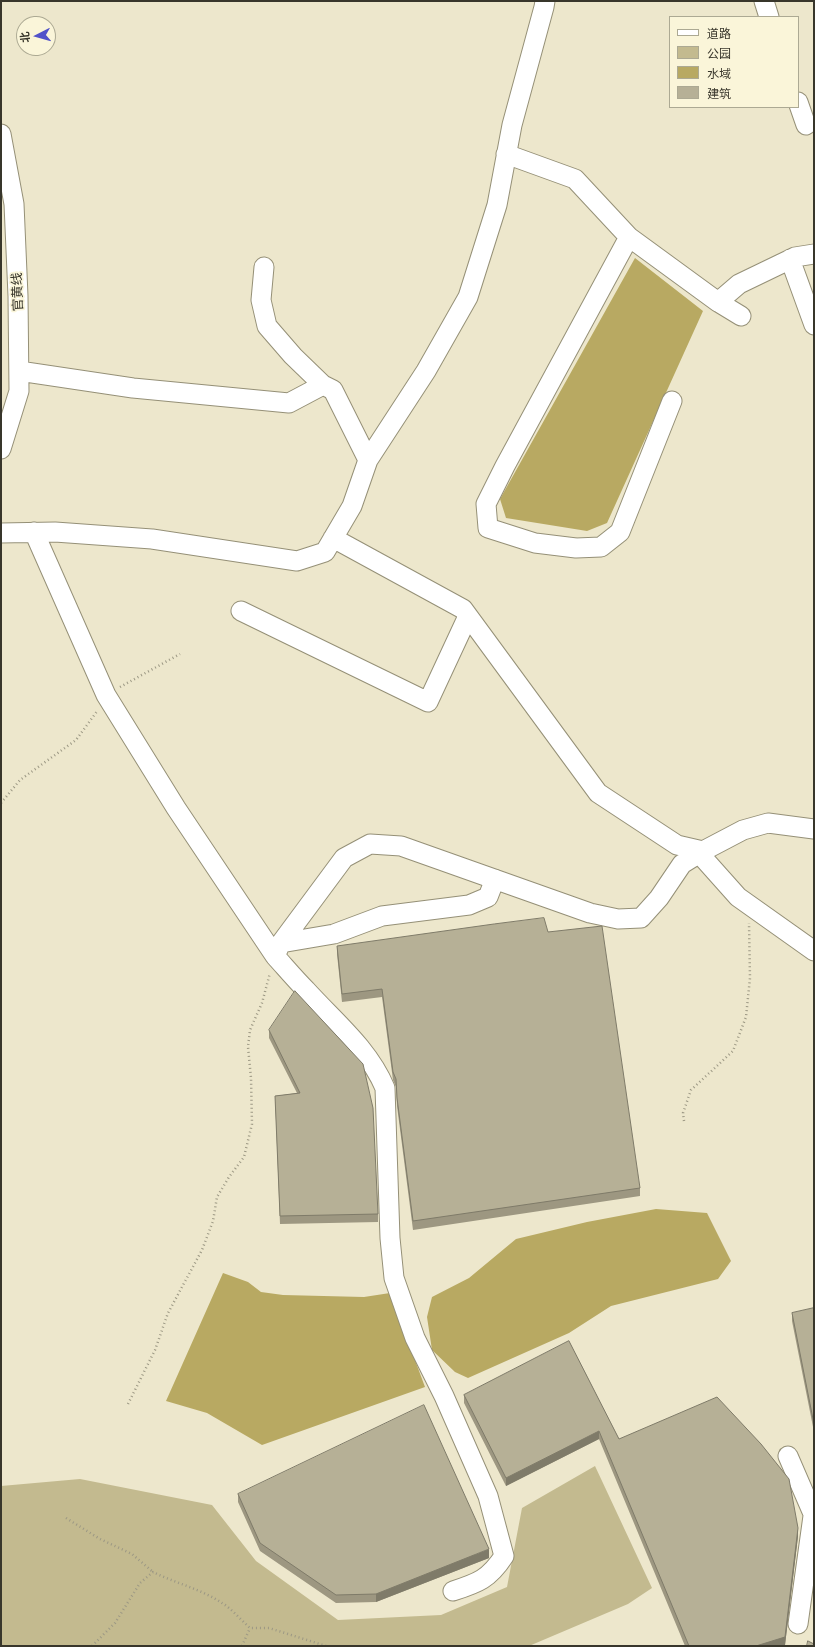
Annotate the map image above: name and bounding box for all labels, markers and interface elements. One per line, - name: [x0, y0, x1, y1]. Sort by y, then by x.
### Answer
- north arrow: [16, 16, 56, 56]
- legend: [669, 16, 799, 108]
- text: 道路: [707, 26, 731, 41]
- text: 北: [18, 31, 33, 43]
- text: 公园: [707, 46, 731, 61]
- text: 水域: [707, 66, 731, 81]
- text: 建筑: [707, 86, 731, 101]
- street label: 官黄线: [10, 272, 26, 312]

